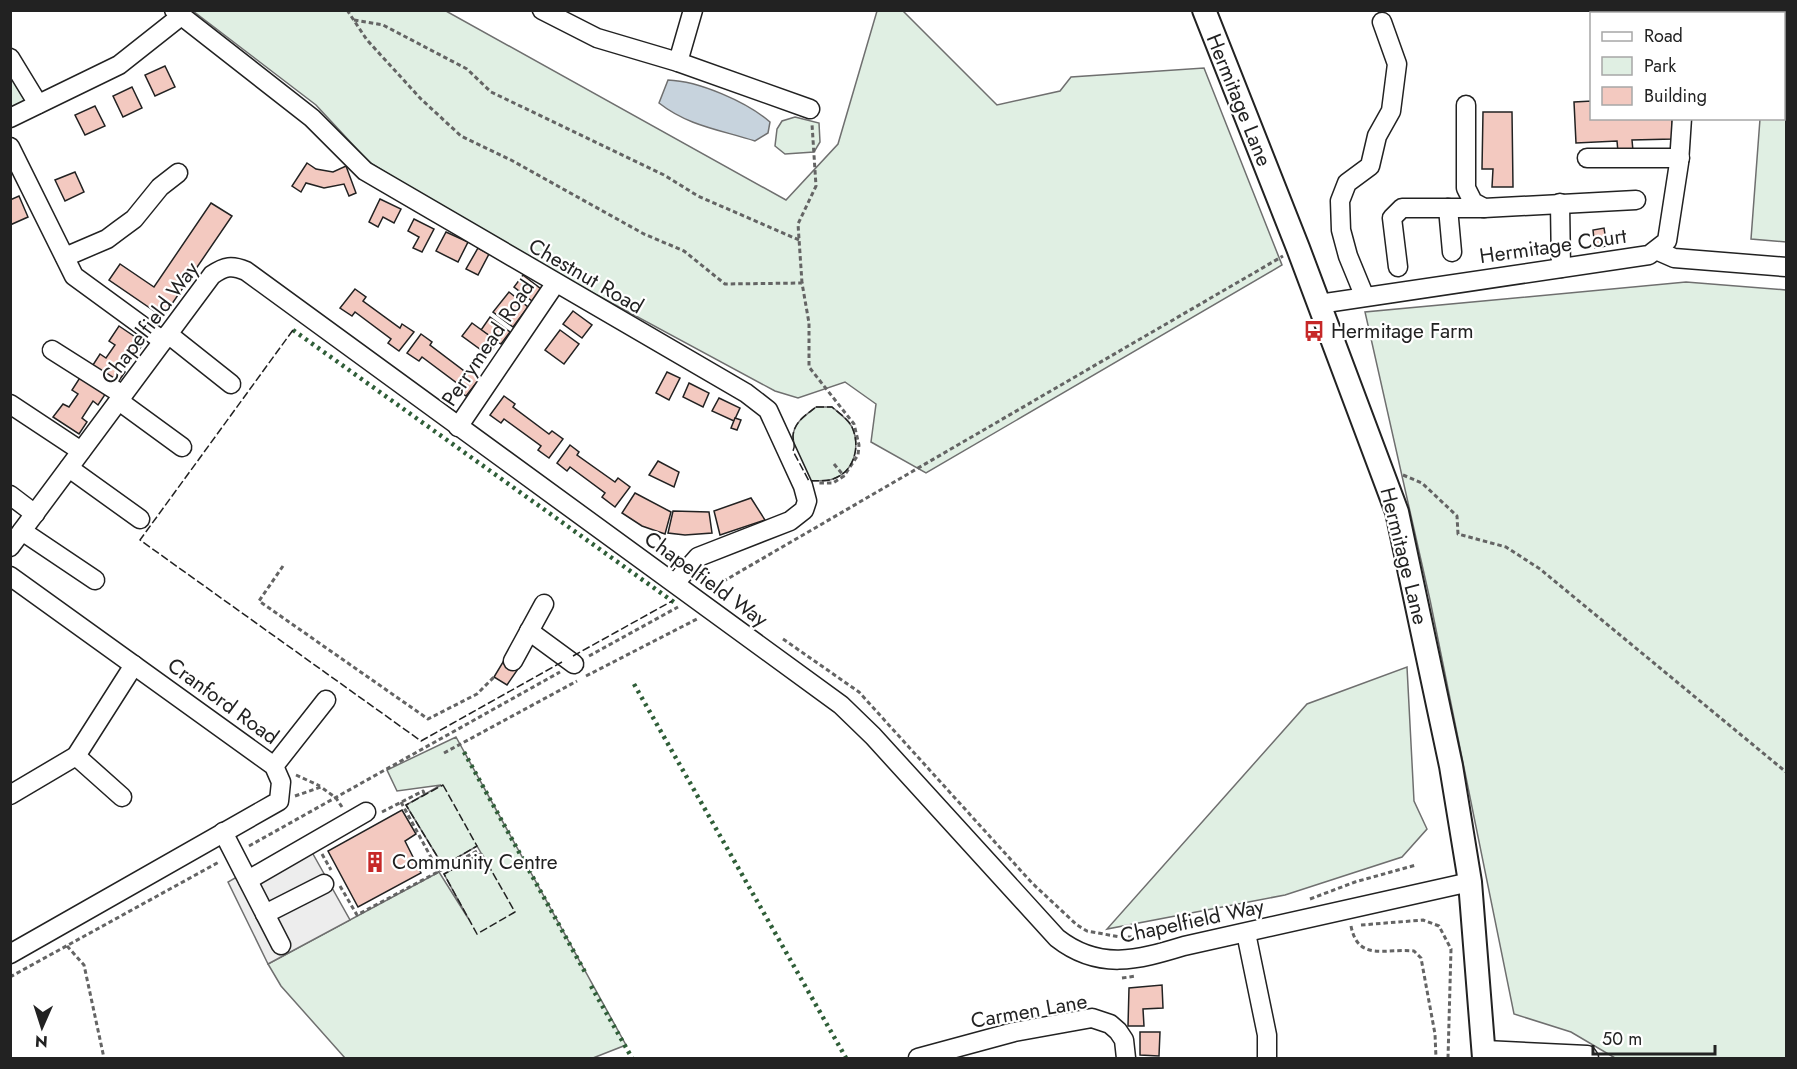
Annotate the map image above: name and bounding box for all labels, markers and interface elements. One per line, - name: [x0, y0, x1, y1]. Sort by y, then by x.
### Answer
- legend: [1590, 12, 1785, 120]
- text: Road: [1644, 23, 1683, 49]
- street label: Hermitage Lane: [1199, 29, 1279, 171]
- text: Park: [1644, 53, 1676, 79]
- text: Building: [1644, 83, 1707, 109]
- street label: Hermitage Court: [1478, 221, 1628, 271]
- street label: Chestnut Road: [523, 231, 649, 321]
- street label: Chapelfield Way: [94, 255, 206, 391]
- street label: Perrymead Road: [435, 274, 541, 412]
- place label: Hermitage Farm: [1331, 316, 1474, 346]
- bus stop icon: Hermitage Farm: [1302, 319, 1326, 343]
- street label: Hermitage Lane: [1372, 484, 1436, 628]
- street label: Chapelfield Way: [638, 524, 775, 635]
- street label: Cranford Road: [161, 650, 285, 752]
- place label: Community Centre: [392, 847, 558, 877]
- building icon: Community Centre: [363, 850, 387, 874]
- street label: Chapelfield Way: [1117, 891, 1267, 951]
- street label: Carmen Lane: [968, 986, 1090, 1036]
- north arrow: [12, 997, 72, 1057]
- scale bar: [1593, 1018, 1714, 1056]
- text: 50 m: [1602, 1026, 1642, 1052]
- text: N: [34, 1030, 48, 1053]

